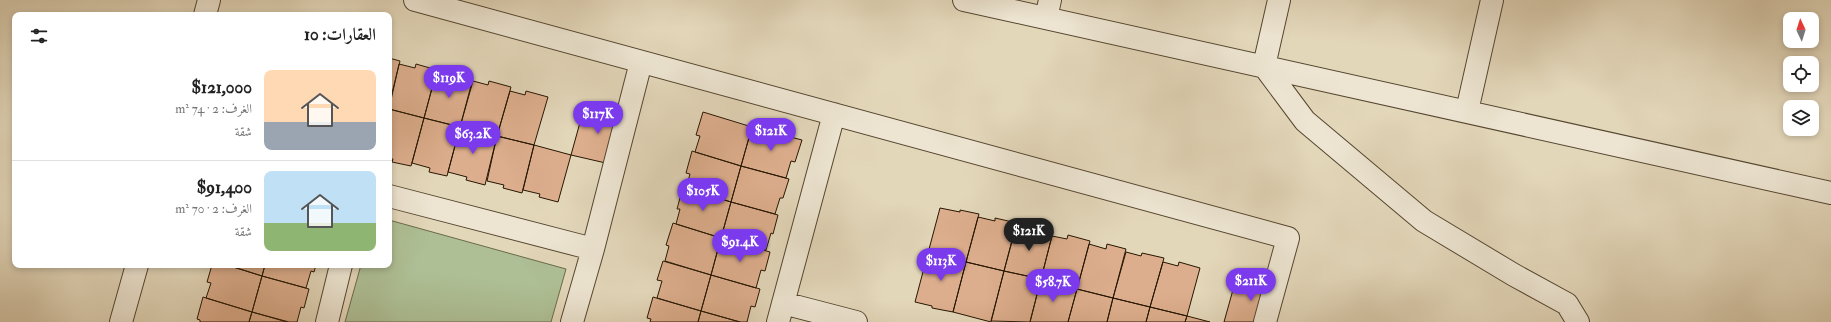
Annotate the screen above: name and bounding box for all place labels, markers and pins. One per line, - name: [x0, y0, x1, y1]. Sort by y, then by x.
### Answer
- pin: $119K: [421, 65, 477, 99]
- pin: $117K: [570, 101, 626, 135]
- pin: $121K: [743, 118, 799, 152]
- pin: $63.2K: [440, 121, 506, 155]
- pin: $105K: [675, 178, 731, 212]
- pin: $121K: [1001, 218, 1057, 252]
- pin: $91.4K: [707, 229, 773, 263]
- pin: $113K: [913, 248, 969, 282]
- pin: $211K: [1223, 268, 1279, 302]
- pin: $58.7K: [1020, 269, 1086, 303]

